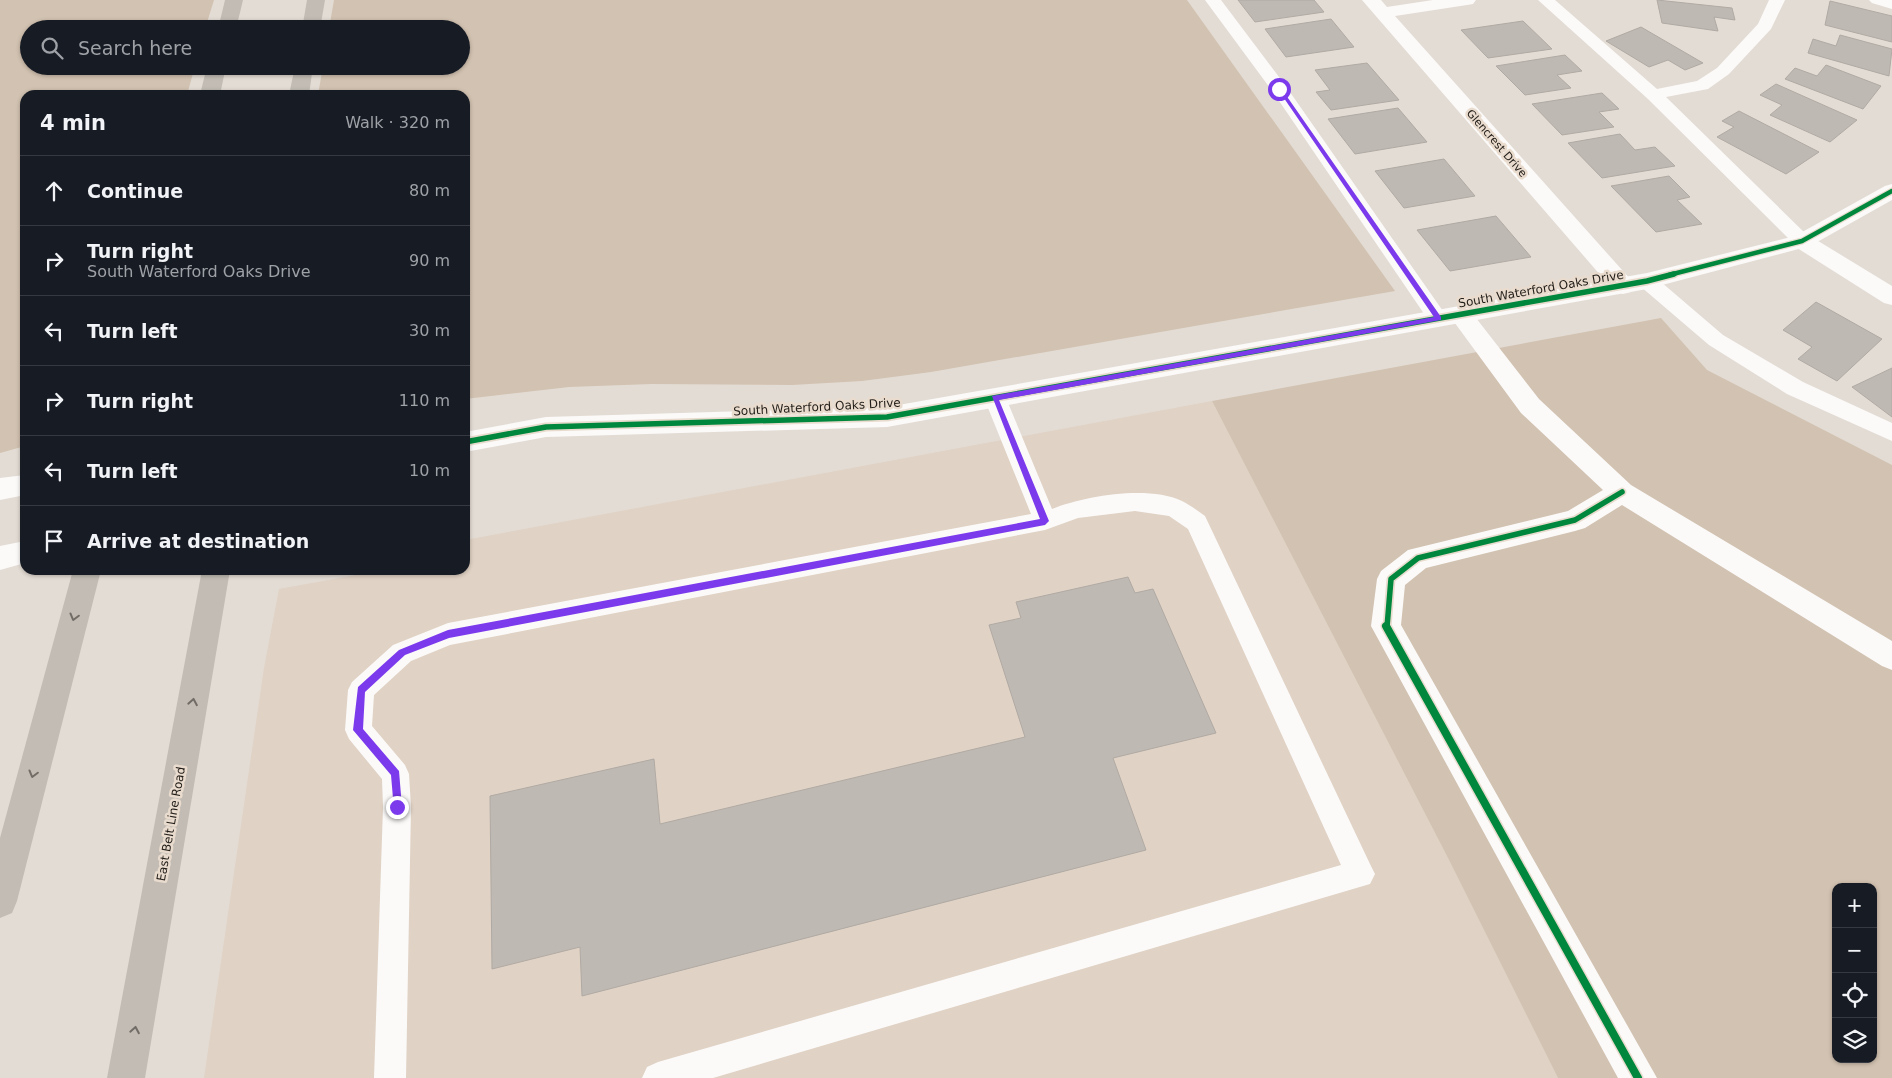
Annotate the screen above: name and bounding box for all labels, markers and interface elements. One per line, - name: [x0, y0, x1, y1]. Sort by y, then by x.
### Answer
- search box: [20, 20, 470, 75]
- icon: search: [38, 34, 66, 62]
- text: Search here: [78, 37, 192, 59]
- route start: [1268, 78, 1291, 101]
- street label: Glencrest Drive: [1464, 107, 1530, 180]
- text: 4 min: [40, 111, 106, 135]
- text: Walk · 320 m: [345, 113, 450, 132]
- icon: ahead: [40, 177, 68, 205]
- text: Continue: [87, 180, 183, 202]
- text: 80 m: [409, 181, 450, 200]
- text: Turn right: [87, 240, 193, 262]
- icon: right: [40, 247, 68, 275]
- text: 90 m: [409, 251, 450, 270]
- text: South Waterford Oaks Drive: [87, 262, 311, 281]
- street label: South Waterford Oaks Drive: [1457, 268, 1625, 310]
- icon: left: [40, 317, 68, 345]
- text: Turn left: [87, 320, 178, 342]
- text: 30 m: [409, 321, 450, 340]
- icon: right: [40, 387, 68, 415]
- text: Turn right: [87, 390, 193, 412]
- text: 110 m: [399, 391, 450, 410]
- street label: South Waterford Oaks Drive: [733, 396, 901, 418]
- icon: left: [40, 457, 68, 485]
- text: Turn left: [87, 460, 178, 482]
- text: 10 m: [409, 461, 450, 480]
- icon: arrive: [40, 527, 68, 555]
- text: Arrive at destination: [87, 530, 309, 552]
- one-way arrow: [70, 613, 80, 621]
- one-way arrow: [187, 697, 197, 706]
- street label: East Belt Line Road: [154, 766, 188, 882]
- one-way arrow: [28, 770, 39, 779]
- route end: [386, 796, 409, 819]
- map controls: [1832, 883, 1877, 1063]
- button: +: [1832, 883, 1877, 928]
- button: −: [1832, 928, 1877, 973]
- button: locate: [1832, 973, 1877, 1018]
- button: layers: [1832, 1018, 1877, 1063]
- one-way arrow: [129, 1026, 139, 1034]

